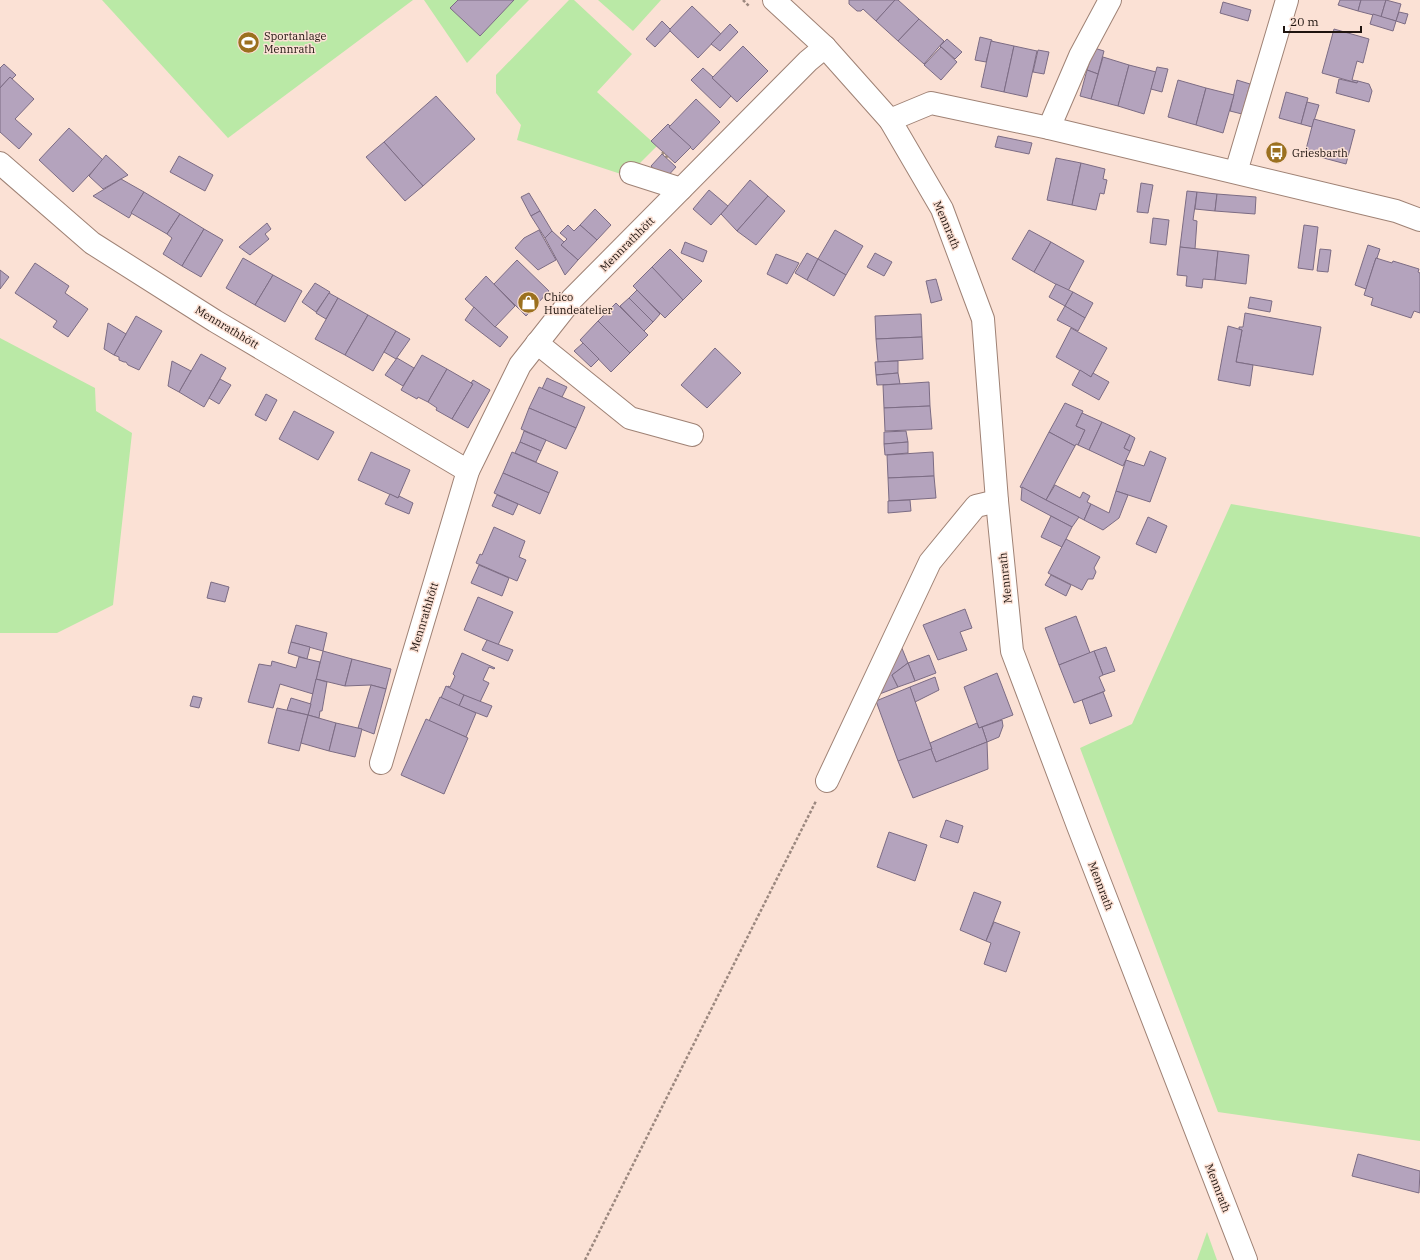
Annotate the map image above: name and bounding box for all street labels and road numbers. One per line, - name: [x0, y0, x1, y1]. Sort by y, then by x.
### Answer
- street label: Mennrath: [931, 199, 963, 251]
- street label: Mennrathhött: [597, 214, 657, 274]
- street label: Mennrathhött: [193, 303, 261, 352]
- street label: Mennrath: [995, 552, 1015, 604]
- street label: Mennrathhött: [407, 581, 441, 653]
- street label: Mennrath: [1085, 860, 1117, 912]
- street label: Mennrath: [1202, 1162, 1234, 1214]

